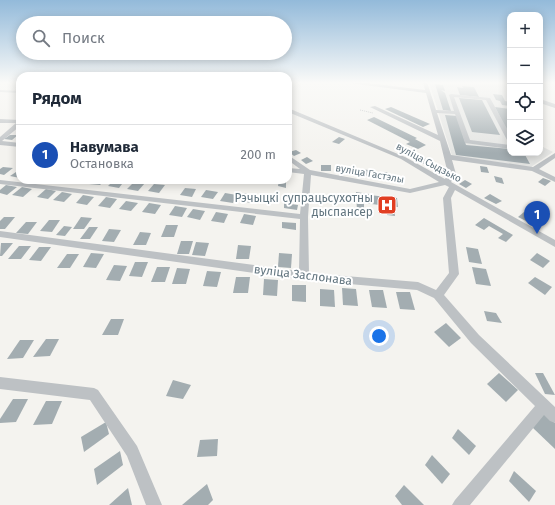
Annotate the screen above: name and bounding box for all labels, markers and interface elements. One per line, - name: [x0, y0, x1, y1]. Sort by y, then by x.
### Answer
- map controls: [507, 12, 543, 156]
- button: +: [507, 12, 543, 48]
- search box: [16, 16, 292, 60]
- icon: search: [30, 27, 52, 49]
- text: Поиск: [62, 29, 105, 47]
- button: −: [507, 48, 543, 84]
- button: locate: [507, 84, 543, 120]
- text: Рядом: [32, 88, 82, 109]
- button: layers: [507, 120, 543, 156]
- text: Навумава: [70, 138, 139, 156]
- street label: вуліца Сыдзько: [394, 140, 464, 185]
- text: 1: [42, 147, 48, 162]
- text: 200 m: [240, 147, 276, 162]
- text: Остановка: [70, 156, 134, 171]
- street label: вуліца Гастэлы: [335, 161, 405, 186]
- place label: Рэчыцкі супрацьсухотны дыспансер: [234, 191, 373, 219]
- hospital icon: Рэчыцкі супрацьсухотны дыспансер: [376, 194, 398, 216]
- pin: 1: [524, 201, 550, 234]
- street label: вуліца Заслонава: [253, 262, 353, 288]
- your location: [369, 326, 389, 346]

